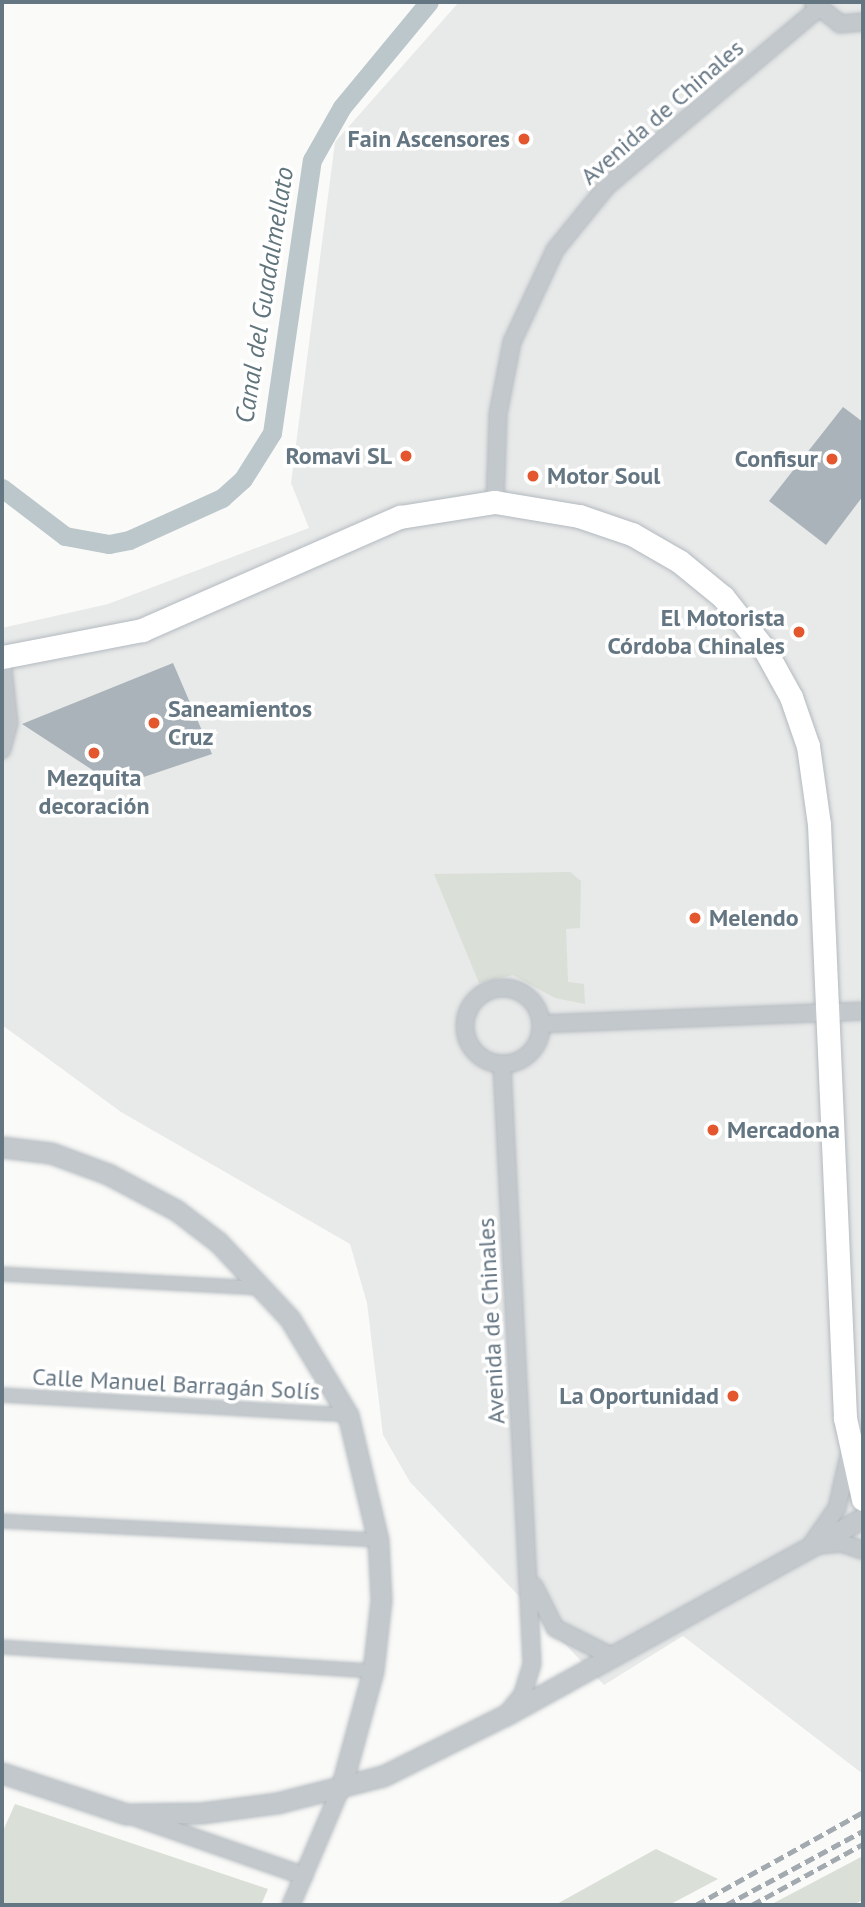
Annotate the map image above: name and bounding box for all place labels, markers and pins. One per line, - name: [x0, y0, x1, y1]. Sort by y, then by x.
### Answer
- place label: Fain Ascensores: [347, 125, 510, 153]
- marker: Fain Ascensores: [516, 131, 532, 147]
- place label: Romavi SL: [286, 442, 392, 470]
- place label: Confisur: [735, 445, 818, 473]
- marker: Romavi SL: [398, 448, 414, 464]
- marker: Confisur: [824, 451, 840, 467]
- place label: Motor Soul: [547, 462, 660, 490]
- marker: Motor Soul: [525, 468, 541, 484]
- place label: El Motorista Córdoba Chinales: [607, 604, 785, 660]
- marker: El Motorista Córdoba Chinales: [791, 624, 807, 640]
- place label: Saneamientos Cruz: [168, 695, 312, 751]
- marker: Saneamientos Cruz: [146, 715, 162, 731]
- marker: Mezquita decoración: [86, 745, 102, 761]
- place label: Mezquita decoración: [38, 764, 150, 820]
- place label: Melendo: [709, 904, 799, 932]
- marker: Melendo: [687, 910, 703, 926]
- place label: Mercadona: [727, 1116, 840, 1144]
- marker: Mercadona: [705, 1122, 721, 1138]
- place label: La Oportunidad: [559, 1382, 719, 1410]
- marker: La Oportunidad: [725, 1388, 741, 1404]

